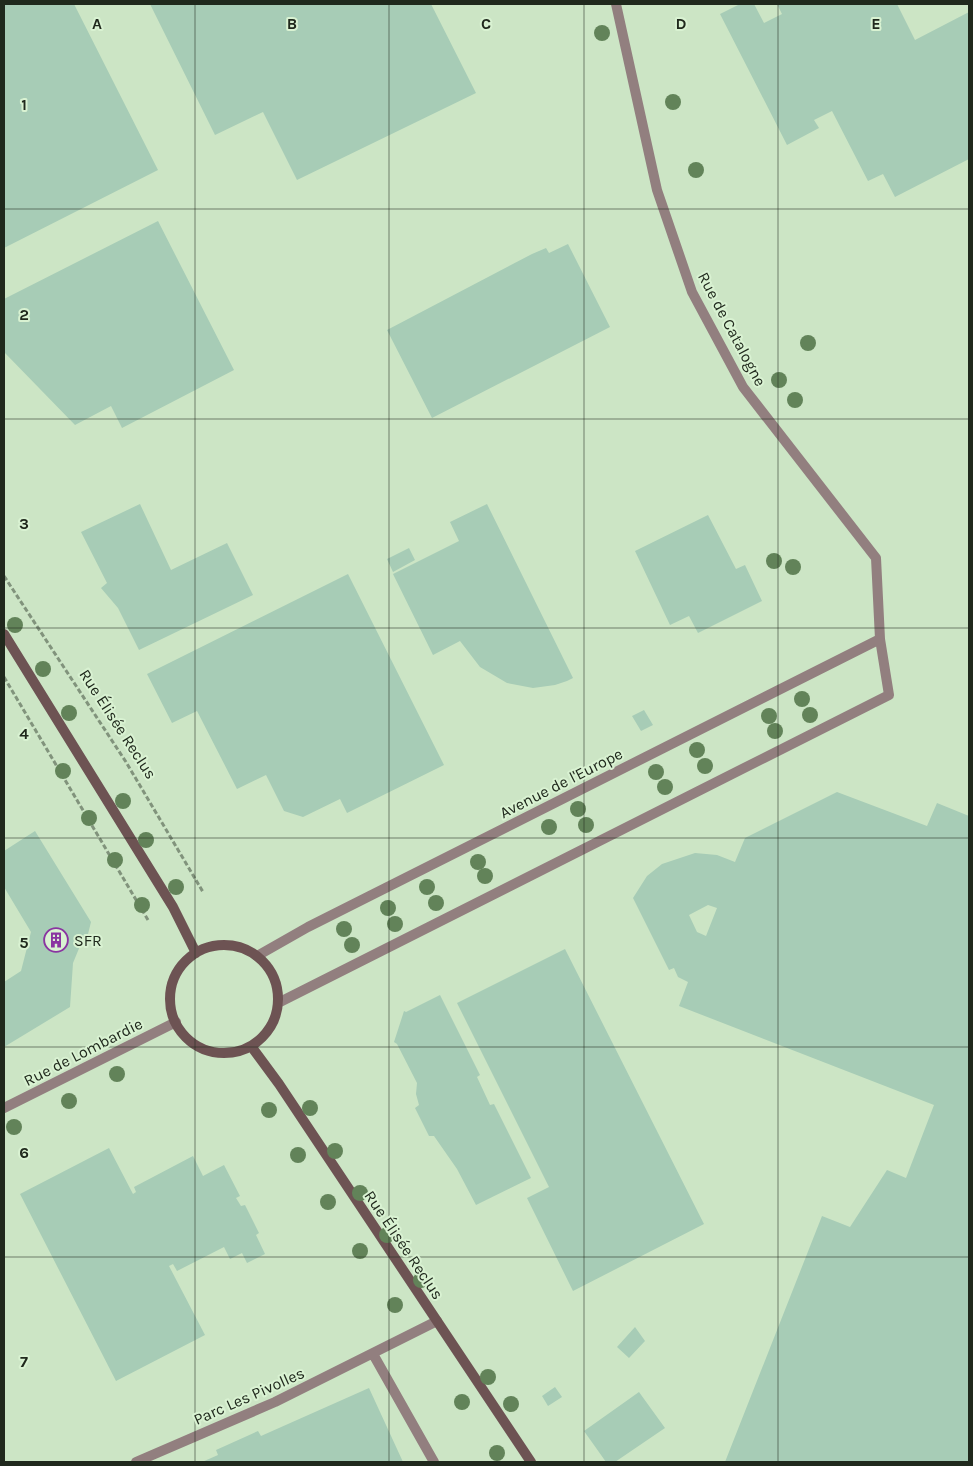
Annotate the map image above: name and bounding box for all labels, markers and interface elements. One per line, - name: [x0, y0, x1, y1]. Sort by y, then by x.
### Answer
- text: A: [92, 14, 102, 33]
- text: B: [287, 14, 297, 33]
- text: C: [481, 14, 491, 33]
- text: D: [676, 14, 687, 33]
- text: E: [871, 14, 881, 33]
- text: 1: [21, 95, 27, 114]
- street label: Rue de Catalogne: [694, 269, 770, 389]
- text: 2: [19, 305, 29, 324]
- text: 3: [19, 514, 29, 533]
- street label: Rue Élisée Reclus: [75, 665, 161, 783]
- text: 4: [19, 724, 29, 743]
- street label: Avenue de l'Europe: [496, 744, 626, 822]
- building icon: SFR: [43, 927, 69, 953]
- place label: SFR: [74, 931, 102, 950]
- text: 5: [19, 933, 29, 952]
- street label: Rue de Lombardie: [20, 1014, 146, 1090]
- text: 6: [19, 1143, 29, 1162]
- street label: Rue Élisée Reclus: [361, 1187, 447, 1303]
- text: 7: [20, 1352, 28, 1371]
- street label: Parc Les Pivolles: [191, 1363, 307, 1429]

